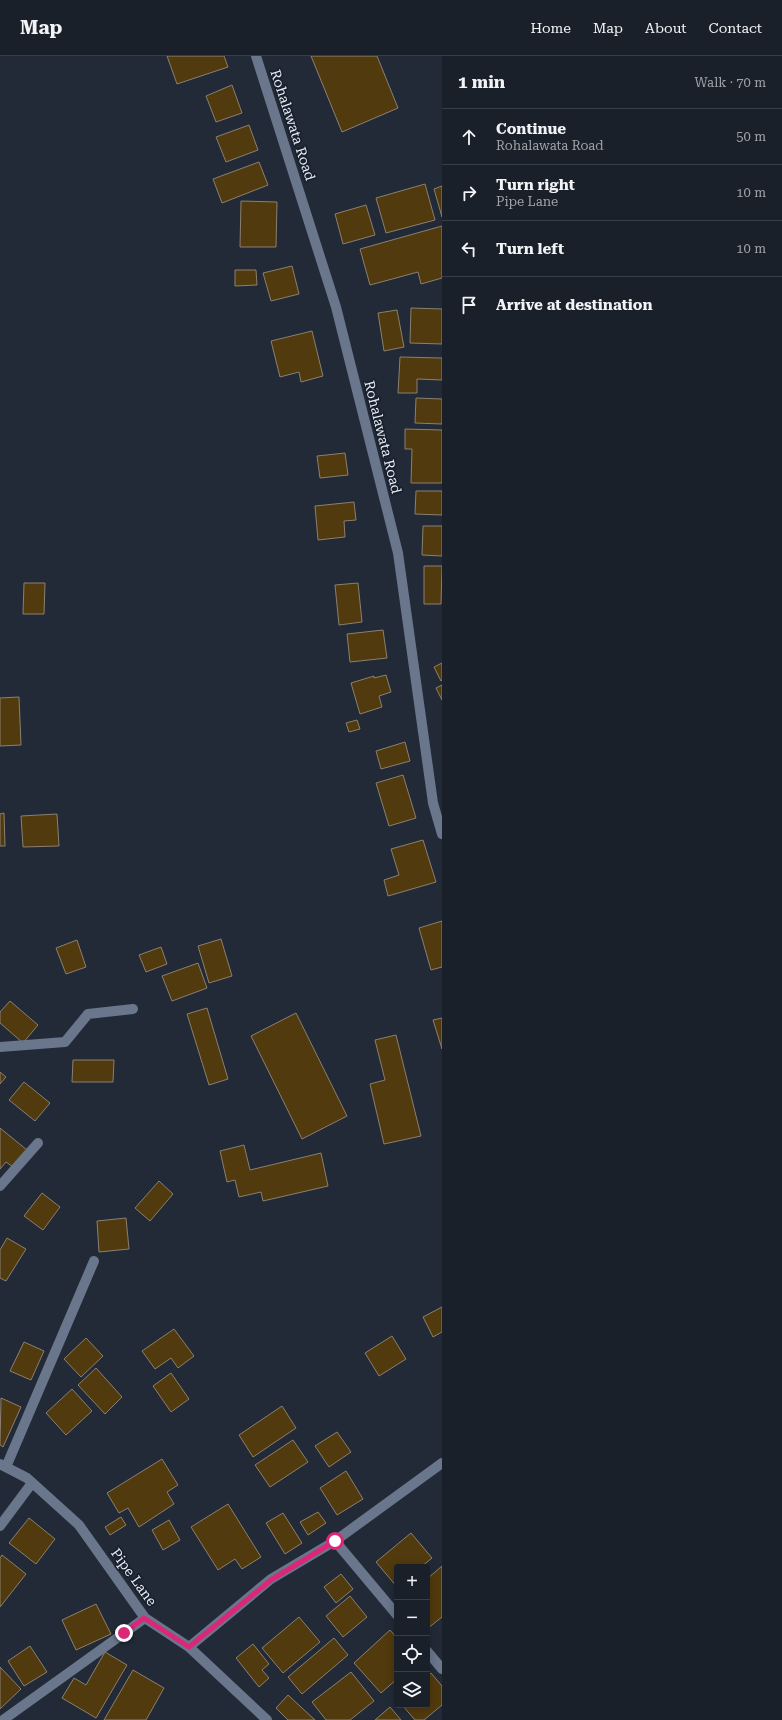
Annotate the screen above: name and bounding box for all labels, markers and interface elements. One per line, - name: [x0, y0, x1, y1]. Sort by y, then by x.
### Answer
- text: Map: [20, 16, 62, 39]
- text: Home: [530, 20, 571, 36]
- text: Map: [593, 20, 623, 36]
- text: About: [645, 20, 687, 36]
- text: Contact: [709, 20, 762, 36]
- street label: Rohalawata Road: [267, 67, 319, 183]
- text: 1 min: [458, 72, 505, 92]
- text: Walk · 70 m: [694, 75, 766, 90]
- text: Continue: [496, 120, 566, 138]
- icon: ahead: [458, 126, 480, 148]
- text: 50 m: [736, 129, 766, 144]
- text: Rohalawata Road: [496, 138, 604, 153]
- text: Turn right: [496, 176, 575, 194]
- icon: right: [458, 182, 480, 204]
- text: 10 m: [736, 185, 766, 200]
- text: Pipe Lane: [496, 194, 558, 209]
- icon: left: [458, 238, 480, 260]
- text: Turn left: [496, 240, 564, 258]
- text: 10 m: [736, 241, 766, 256]
- icon: arrive: [458, 294, 480, 316]
- text: Arrive at destination: [496, 296, 652, 314]
- street label: Rohalawata Road: [361, 379, 405, 495]
- route start: [326, 1532, 344, 1550]
- street label: Pipe Lane: [108, 1545, 160, 1609]
- map controls: [394, 1564, 430, 1708]
- button: +: [394, 1564, 430, 1600]
- button: −: [394, 1600, 430, 1636]
- route end: [115, 1624, 133, 1642]
- button: locate: [394, 1636, 430, 1672]
- button: layers: [394, 1672, 430, 1708]

